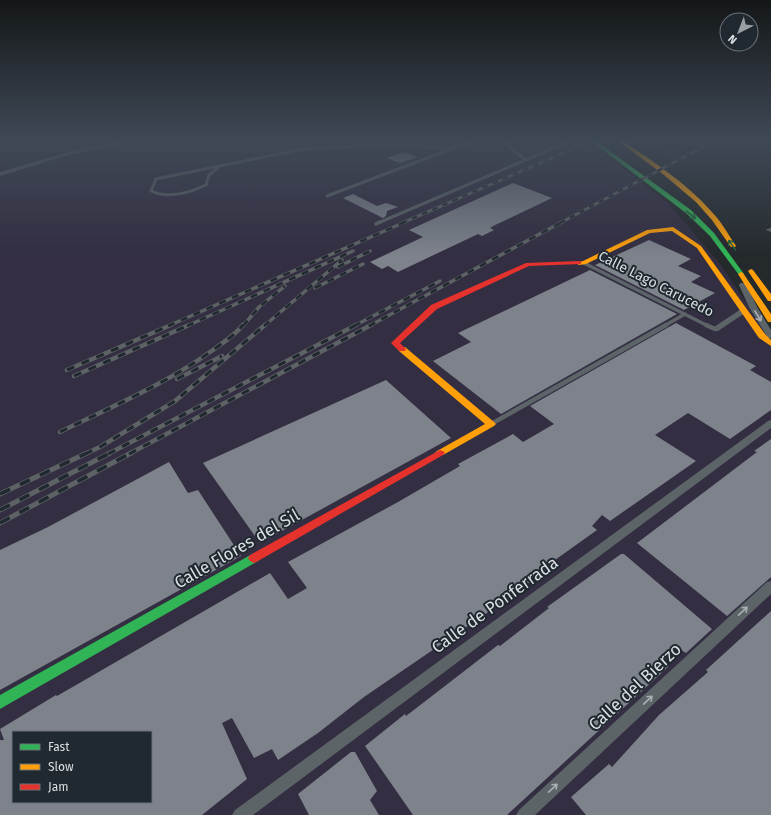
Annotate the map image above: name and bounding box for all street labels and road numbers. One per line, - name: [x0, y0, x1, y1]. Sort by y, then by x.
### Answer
- street label: Calle Lago Carucedo: [595, 248, 717, 320]
- street label: Calle Flores del Sil: [171, 505, 303, 593]
- street label: Calle de Ponferrada: [428, 552, 562, 658]
- street label: Calle del Bierzo: [584, 639, 686, 735]

